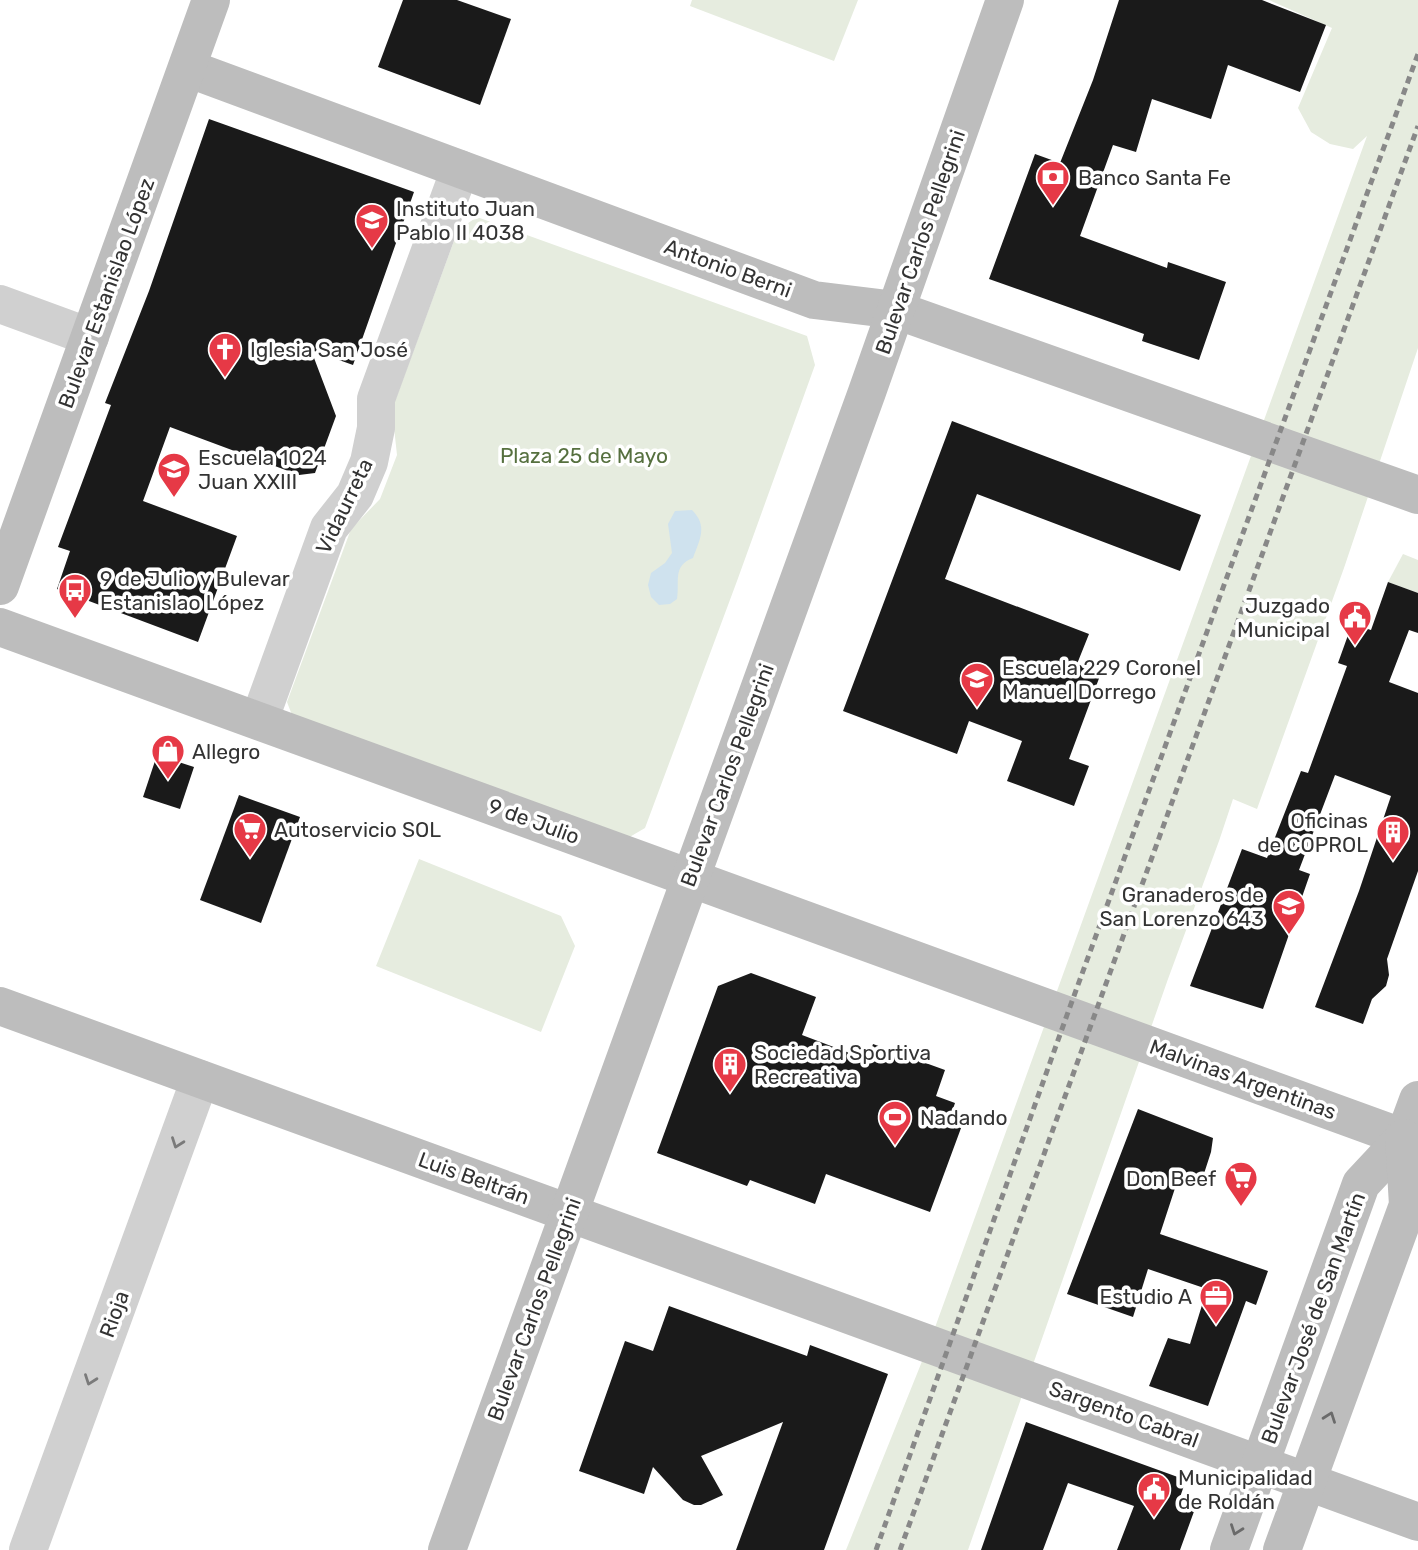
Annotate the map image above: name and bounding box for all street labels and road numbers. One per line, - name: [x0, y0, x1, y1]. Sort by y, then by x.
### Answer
- street label: Bulevar Carlos Pellegrini: [870, 127, 970, 357]
- street label: Bulevar Estanislao López: [53, 175, 159, 411]
- street label: Antonio Berni: [661, 233, 795, 303]
- street label: Vidaurreta: [310, 454, 378, 558]
- street label: Bulevar Carlos Pellegrini: [675, 660, 779, 890]
- street label: 9 de Julio: [485, 793, 583, 849]
- street label: Malvinas Argentinas: [1146, 1034, 1340, 1124]
- street label: Luis Beltrán: [415, 1146, 533, 1210]
- street label: Bulevar José de San Martín: [1256, 1189, 1370, 1447]
- street label: Bulevar Carlos Pellegrini: [482, 1194, 586, 1424]
- street label: Rioja: [94, 1287, 134, 1341]
- street label: Sargento Cabral: [1046, 1375, 1202, 1453]

